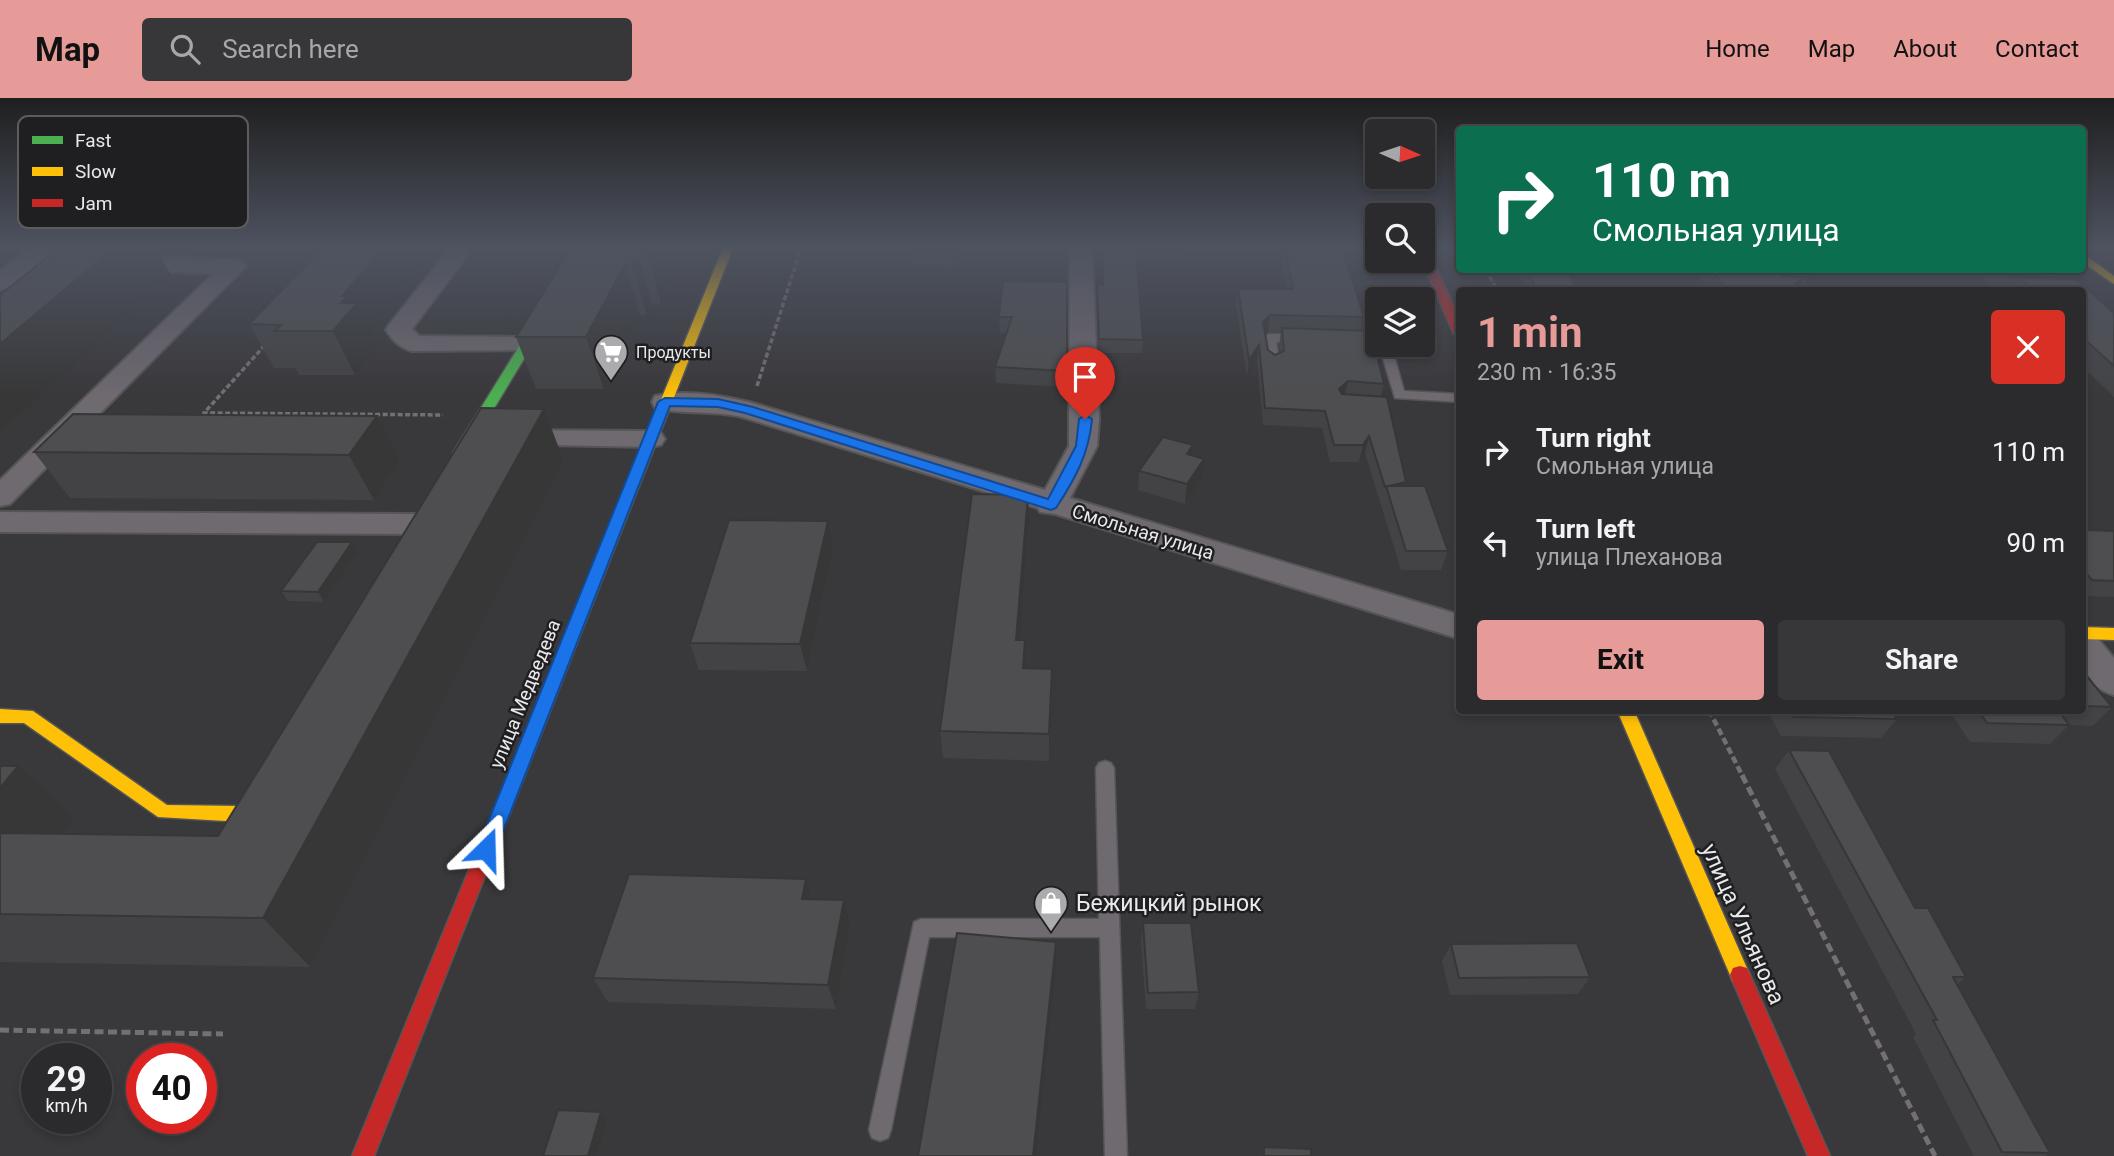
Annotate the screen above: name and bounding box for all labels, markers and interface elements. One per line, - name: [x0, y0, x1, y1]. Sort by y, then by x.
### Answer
- search box: [142, 18, 632, 81]
- text: Map: [35, 30, 100, 69]
- icon: search: [166, 30, 204, 68]
- text: Search here: [222, 34, 359, 64]
- text: Home: [1705, 35, 1770, 63]
- text: Map: [1808, 35, 1855, 63]
- text: About: [1893, 35, 1957, 63]
- text: Contact: [1995, 35, 2079, 63]
- legend: [18, 116, 248, 228]
- north arrow: [1365, 119, 1435, 189]
- map controls: [1365, 119, 1435, 357]
- text: Fast: [75, 129, 112, 152]
- text: 110 m: [1592, 152, 1731, 209]
- icon: right: [1477, 154, 1568, 245]
- text: Slow: [75, 160, 116, 183]
- text: Jam: [75, 192, 112, 215]
- button: search: [1365, 203, 1435, 273]
- text: Смольная улица: [1592, 211, 1840, 249]
- button: layers: [1365, 287, 1435, 357]
- text: 1 min: [1477, 308, 1583, 357]
- button: close: [1991, 310, 2065, 384]
- supermarket icon: Продукты: [592, 333, 630, 382]
- place label: Продукты: [636, 343, 711, 362]
- pin: [1055, 347, 1115, 419]
- icon: arrive: [1066, 358, 1104, 396]
- text: 230 m · 16:35: [1477, 359, 1616, 386]
- text: Turn right: [1536, 423, 1651, 453]
- icon: right: [1477, 433, 1515, 471]
- text: 110 m: [1992, 437, 2065, 467]
- text: Смольная улица: [1536, 453, 1714, 480]
- street label: Смольная улица: [1069, 500, 1217, 564]
- text: Turn left: [1536, 514, 1635, 544]
- icon: left: [1477, 524, 1515, 562]
- text: 90 m: [2007, 528, 2065, 558]
- text: улица Плеханова: [1536, 544, 1723, 571]
- street label: улица Медведева: [485, 616, 565, 772]
- button: Exit: [1477, 620, 1764, 700]
- button: Share: [1778, 620, 2065, 700]
- position arrow: [449, 812, 523, 886]
- street label: улица Ульянова: [1695, 839, 1791, 1009]
- shop icon: Бежицкий рынок: [1032, 884, 1070, 933]
- place label: Бежицкий рынок: [1076, 890, 1262, 917]
- speed limit sign: 40: [126, 1043, 217, 1134]
- text: 29: [46, 1059, 87, 1100]
- text: km/h: [45, 1095, 88, 1116]

